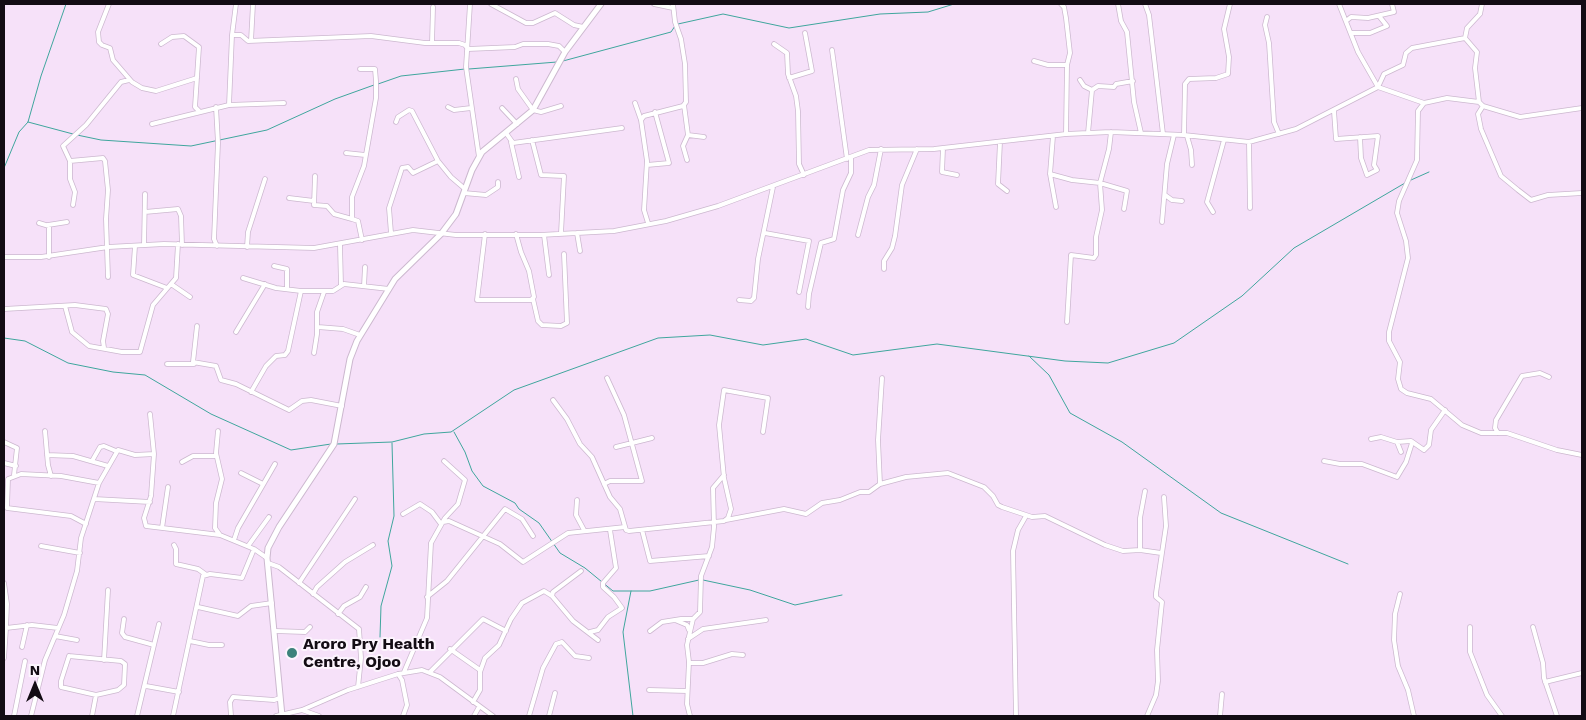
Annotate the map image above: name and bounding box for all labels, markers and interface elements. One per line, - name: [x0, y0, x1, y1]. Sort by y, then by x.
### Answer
- place label: Aroro Pry Health Centre, Ojoo: [303, 634, 435, 672]
- marker: Aroro Pry Health Centre, Ojoo: [285, 646, 299, 660]
- north arrow: [10, 660, 60, 710]
- text: N: [30, 662, 40, 678]

